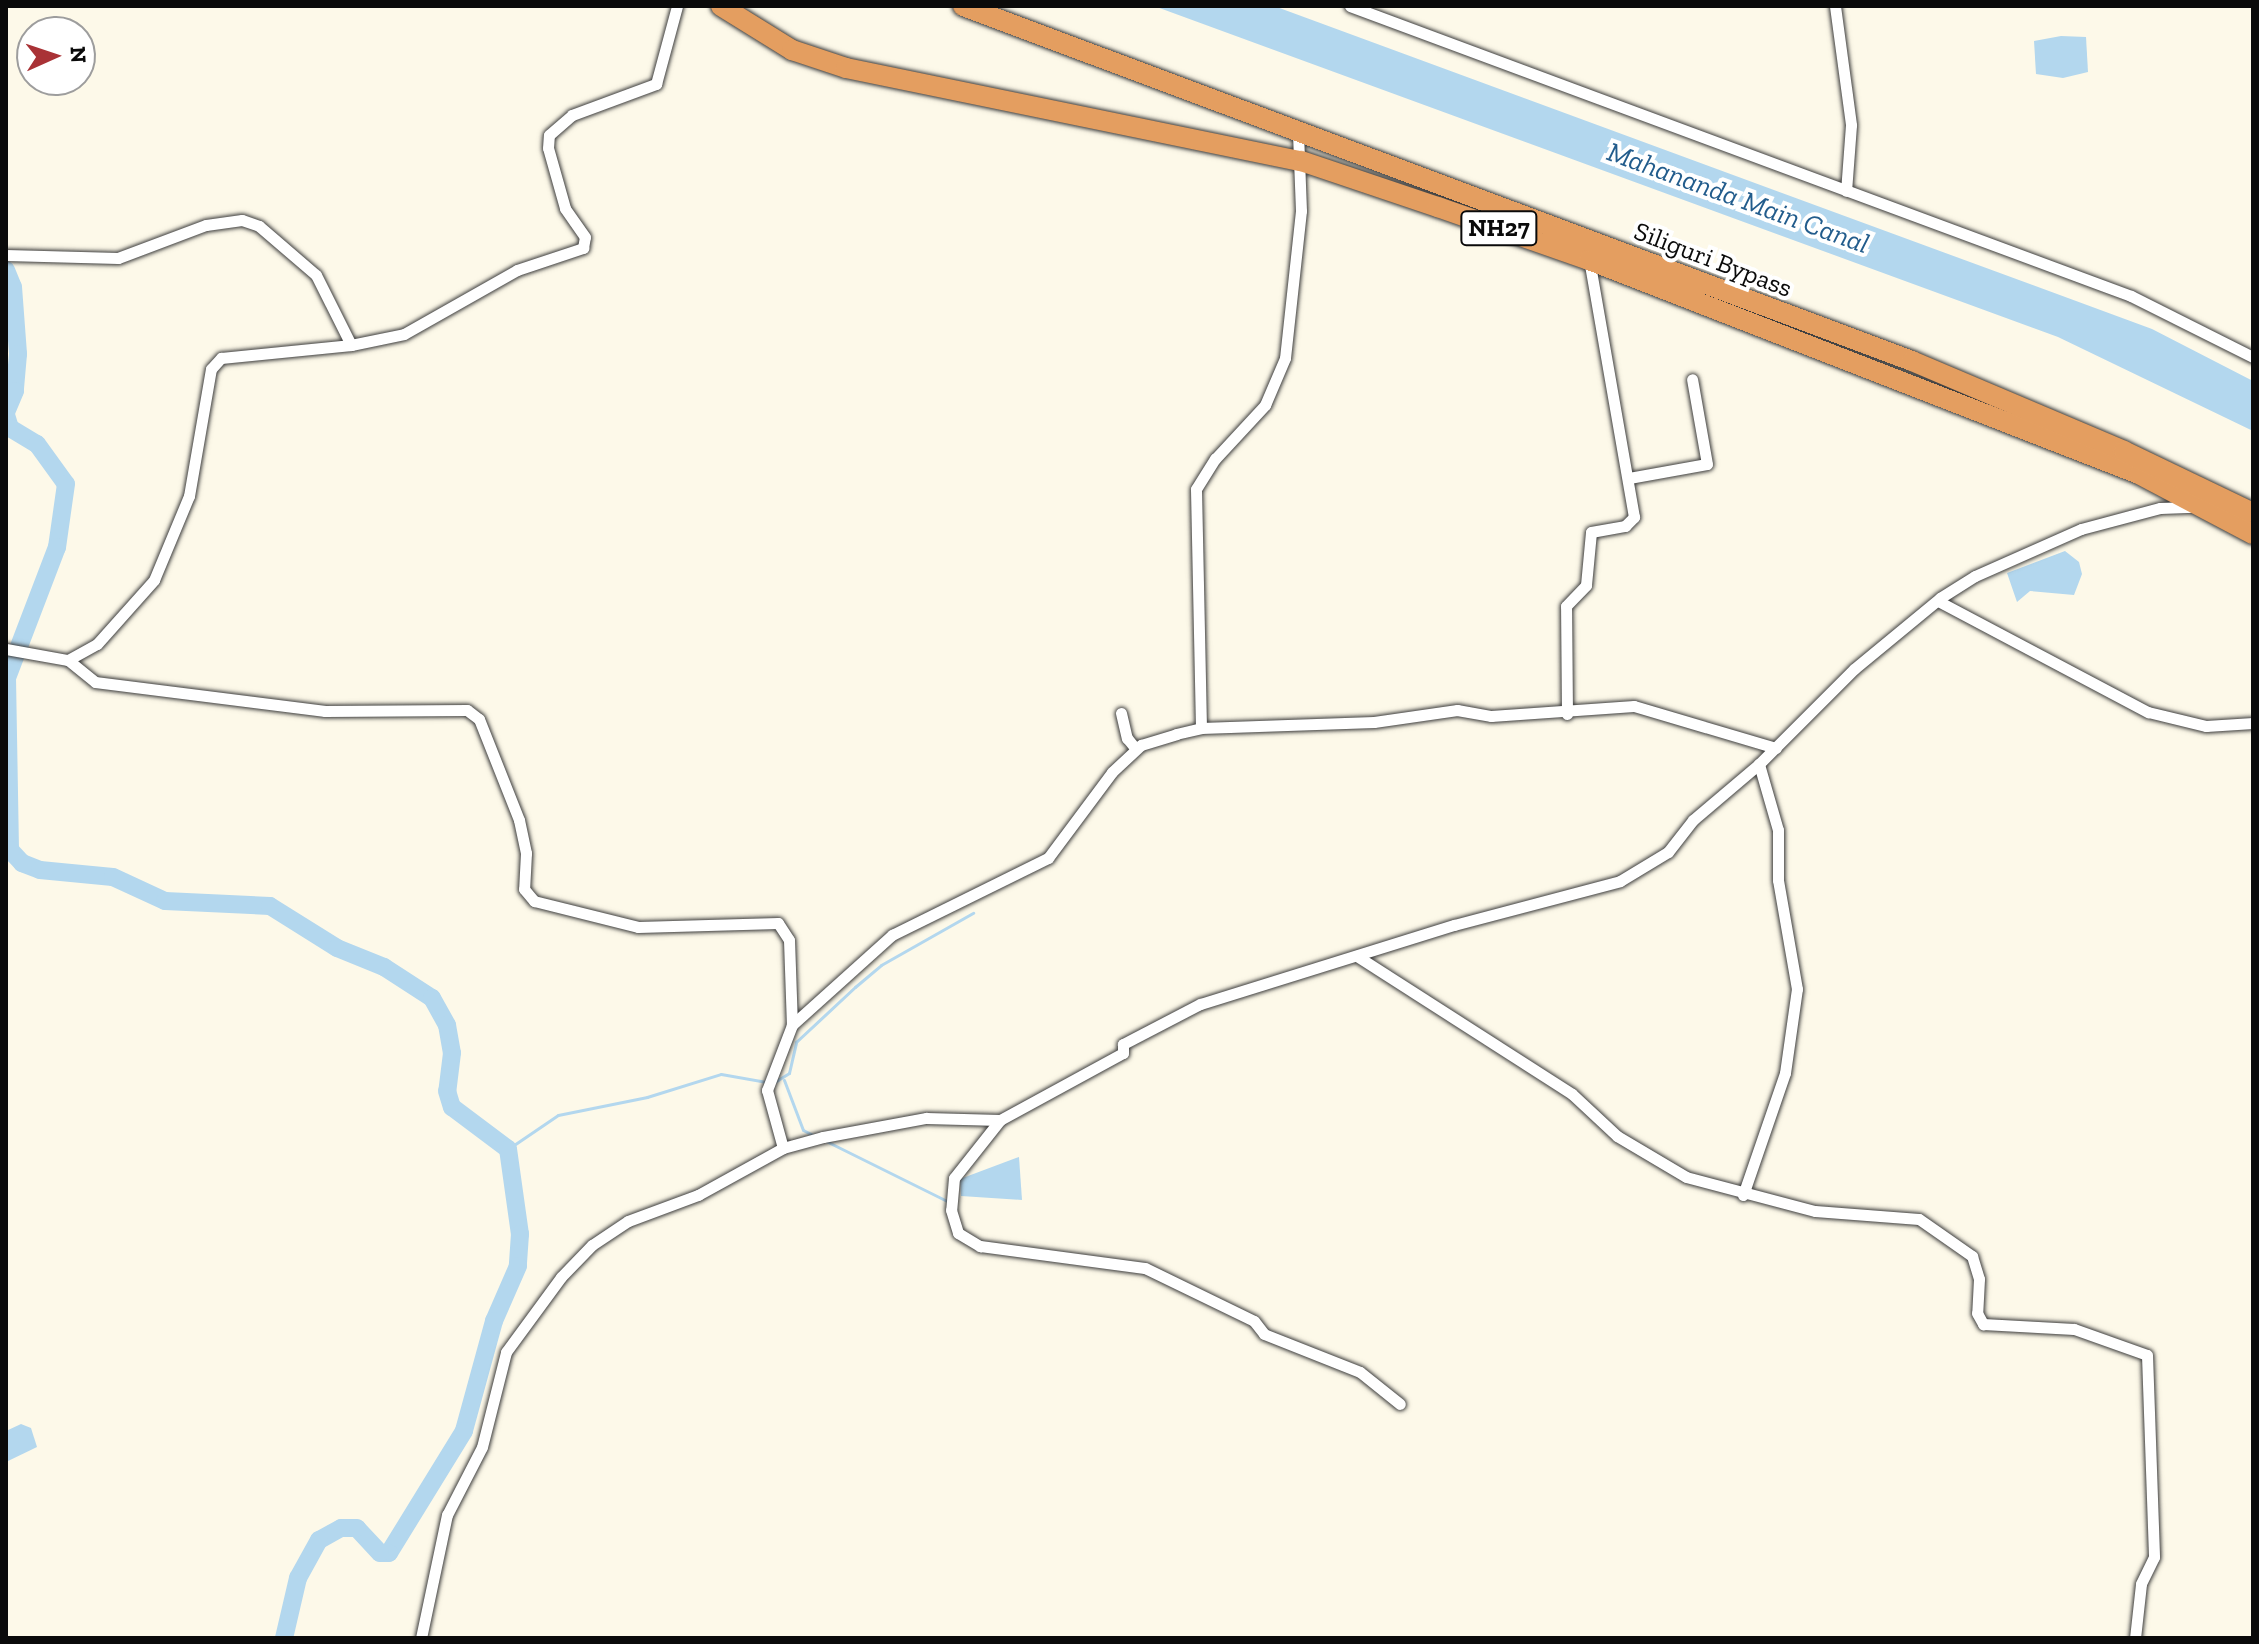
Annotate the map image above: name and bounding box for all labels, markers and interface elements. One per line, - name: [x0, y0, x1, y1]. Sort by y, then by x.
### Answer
- north arrow: [16, 16, 96, 96]
- text: N: [65, 46, 92, 64]
- water label: Mahananda Main Canal: [1602, 135, 1874, 261]
- road number: NH27: [1459, 208, 1539, 248]
- street label: Siliguri Bypass: [1630, 216, 1796, 304]

